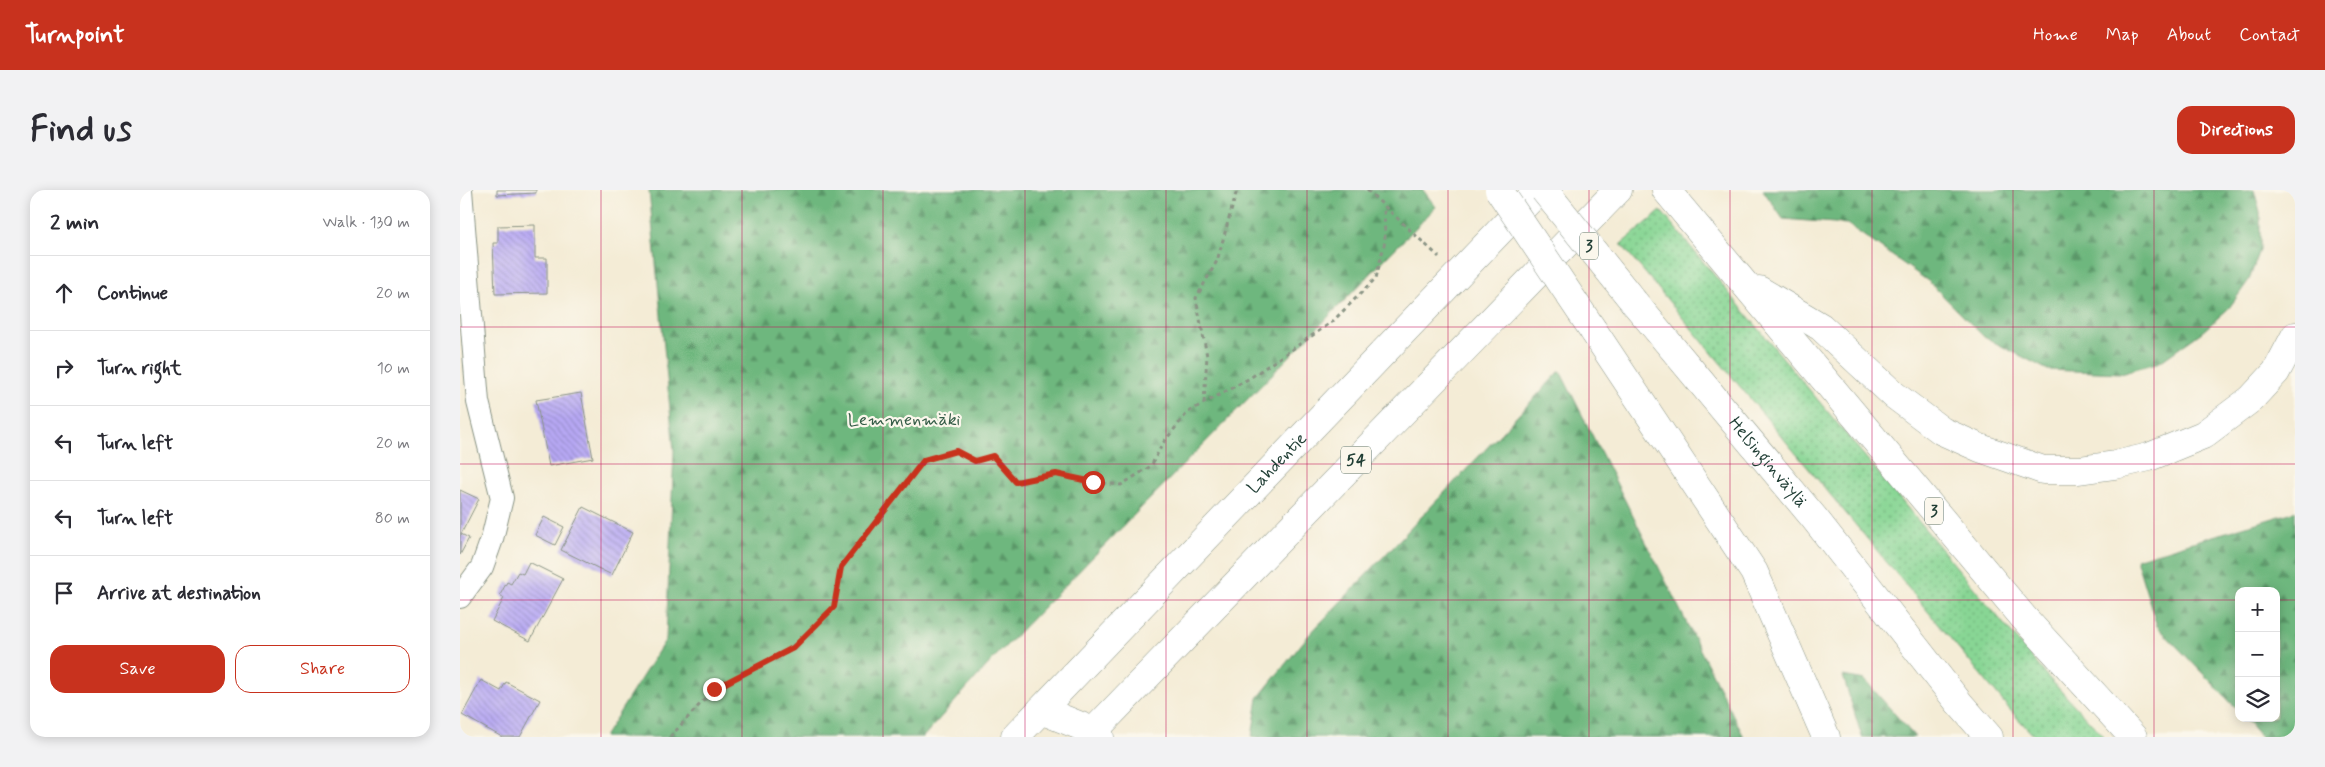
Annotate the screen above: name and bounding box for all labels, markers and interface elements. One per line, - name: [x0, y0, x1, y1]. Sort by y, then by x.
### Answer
- text: Turnpoint: [25, 20, 125, 51]
- text: Home: [2033, 23, 2078, 47]
- text: Map: [2106, 23, 2139, 47]
- text: About: [2167, 23, 2211, 47]
- text: Contact: [2239, 23, 2300, 47]
- button: Directions: [2177, 106, 2295, 154]
- text: Find us: [30, 107, 132, 153]
- text: 2 min: [50, 209, 99, 237]
- text: Walk · 130 m: [323, 212, 410, 233]
- road number: 3: [1580, 232, 1598, 260]
- icon: ahead: [50, 279, 78, 307]
- text: Continue: [97, 281, 168, 306]
- text: 20 m: [376, 283, 410, 304]
- icon: right: [50, 354, 78, 382]
- text: Turn right: [97, 356, 181, 381]
- text: 10 m: [377, 358, 410, 379]
- park label: Lemmenmäki: [848, 408, 960, 432]
- street label: Helsinginväylä: [1723, 412, 1813, 513]
- street label: Lahdentie: [1242, 427, 1313, 499]
- icon: left: [50, 429, 78, 457]
- text: Turn left: [97, 431, 173, 456]
- text: 20 m: [376, 433, 410, 454]
- road number: 54: [1341, 446, 1371, 474]
- route start: [1082, 471, 1105, 494]
- road number: 3: [1925, 498, 1943, 524]
- icon: left: [50, 504, 78, 532]
- text: Turn left: [97, 506, 173, 531]
- text: 80 m: [375, 508, 410, 529]
- icon: arrive: [50, 579, 78, 607]
- text: Arrive at destination: [97, 581, 261, 606]
- map controls: [2235, 587, 2280, 722]
- button: +: [2235, 587, 2280, 632]
- button: −: [2235, 632, 2280, 677]
- button: Save: [50, 645, 225, 693]
- button: Share: [235, 645, 410, 693]
- button: layers: [2235, 677, 2280, 722]
- route end: [703, 678, 726, 701]

